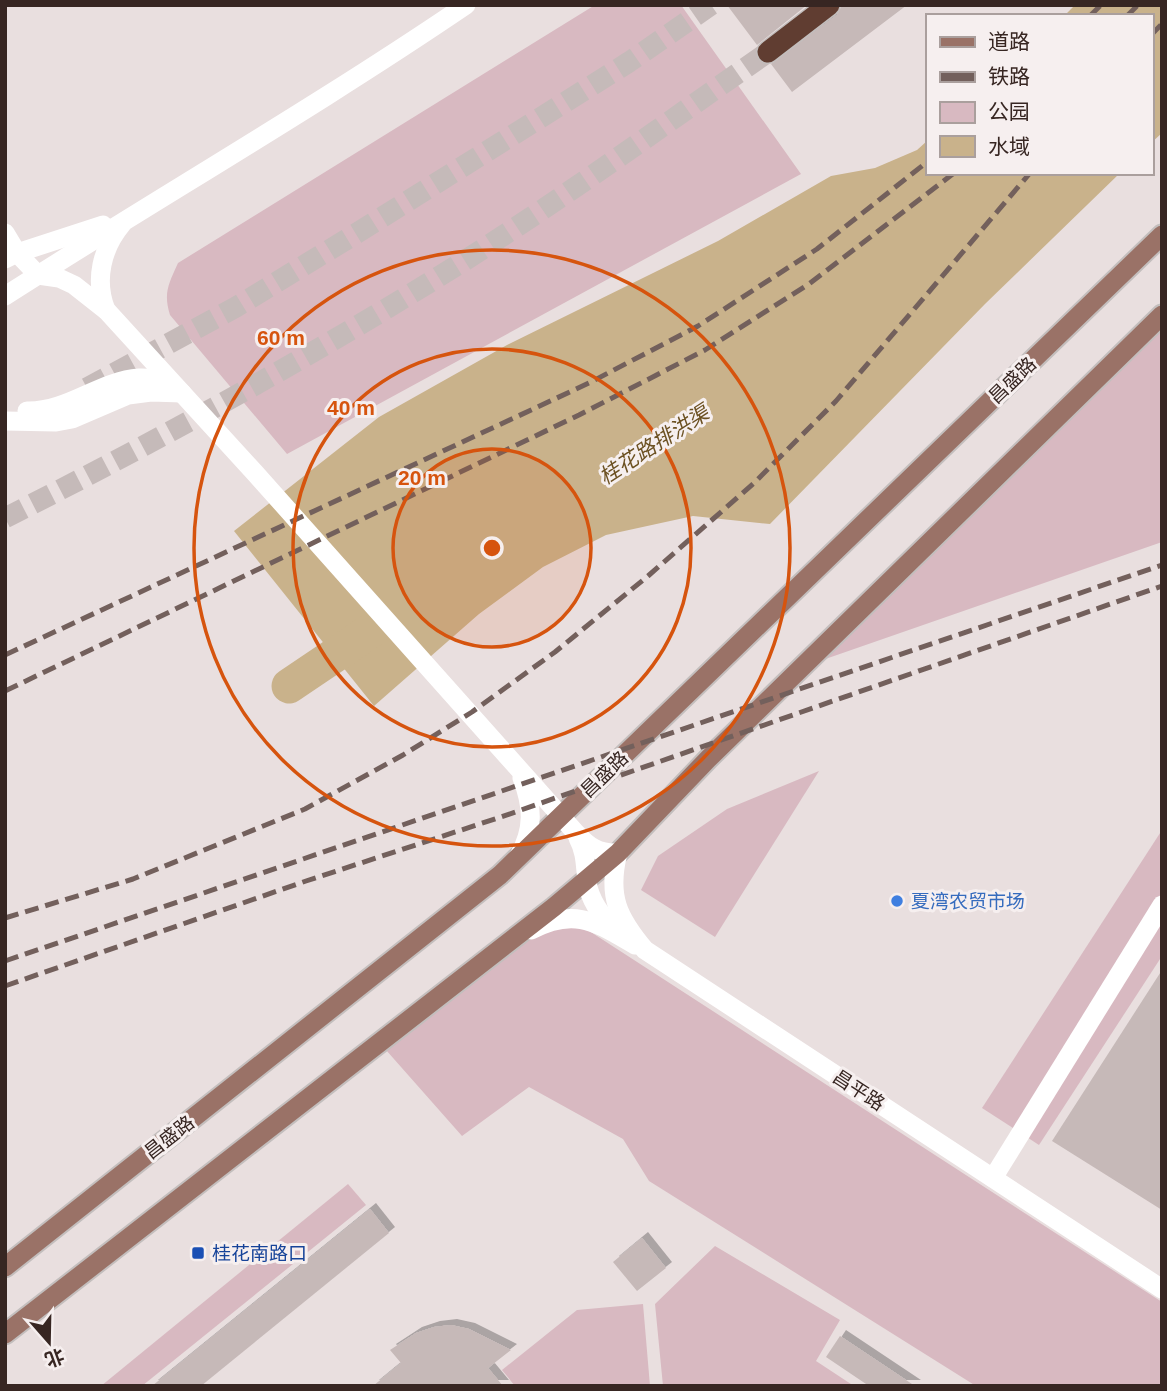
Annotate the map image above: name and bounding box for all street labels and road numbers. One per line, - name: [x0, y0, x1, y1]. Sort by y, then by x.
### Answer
- street label: 昌盛路: [985, 353, 1040, 408]
- street label: 昌盛路: [577, 747, 632, 802]
- street label: 昌平路: [829, 1066, 888, 1115]
- street label: 昌盛路: [140, 1112, 198, 1163]

